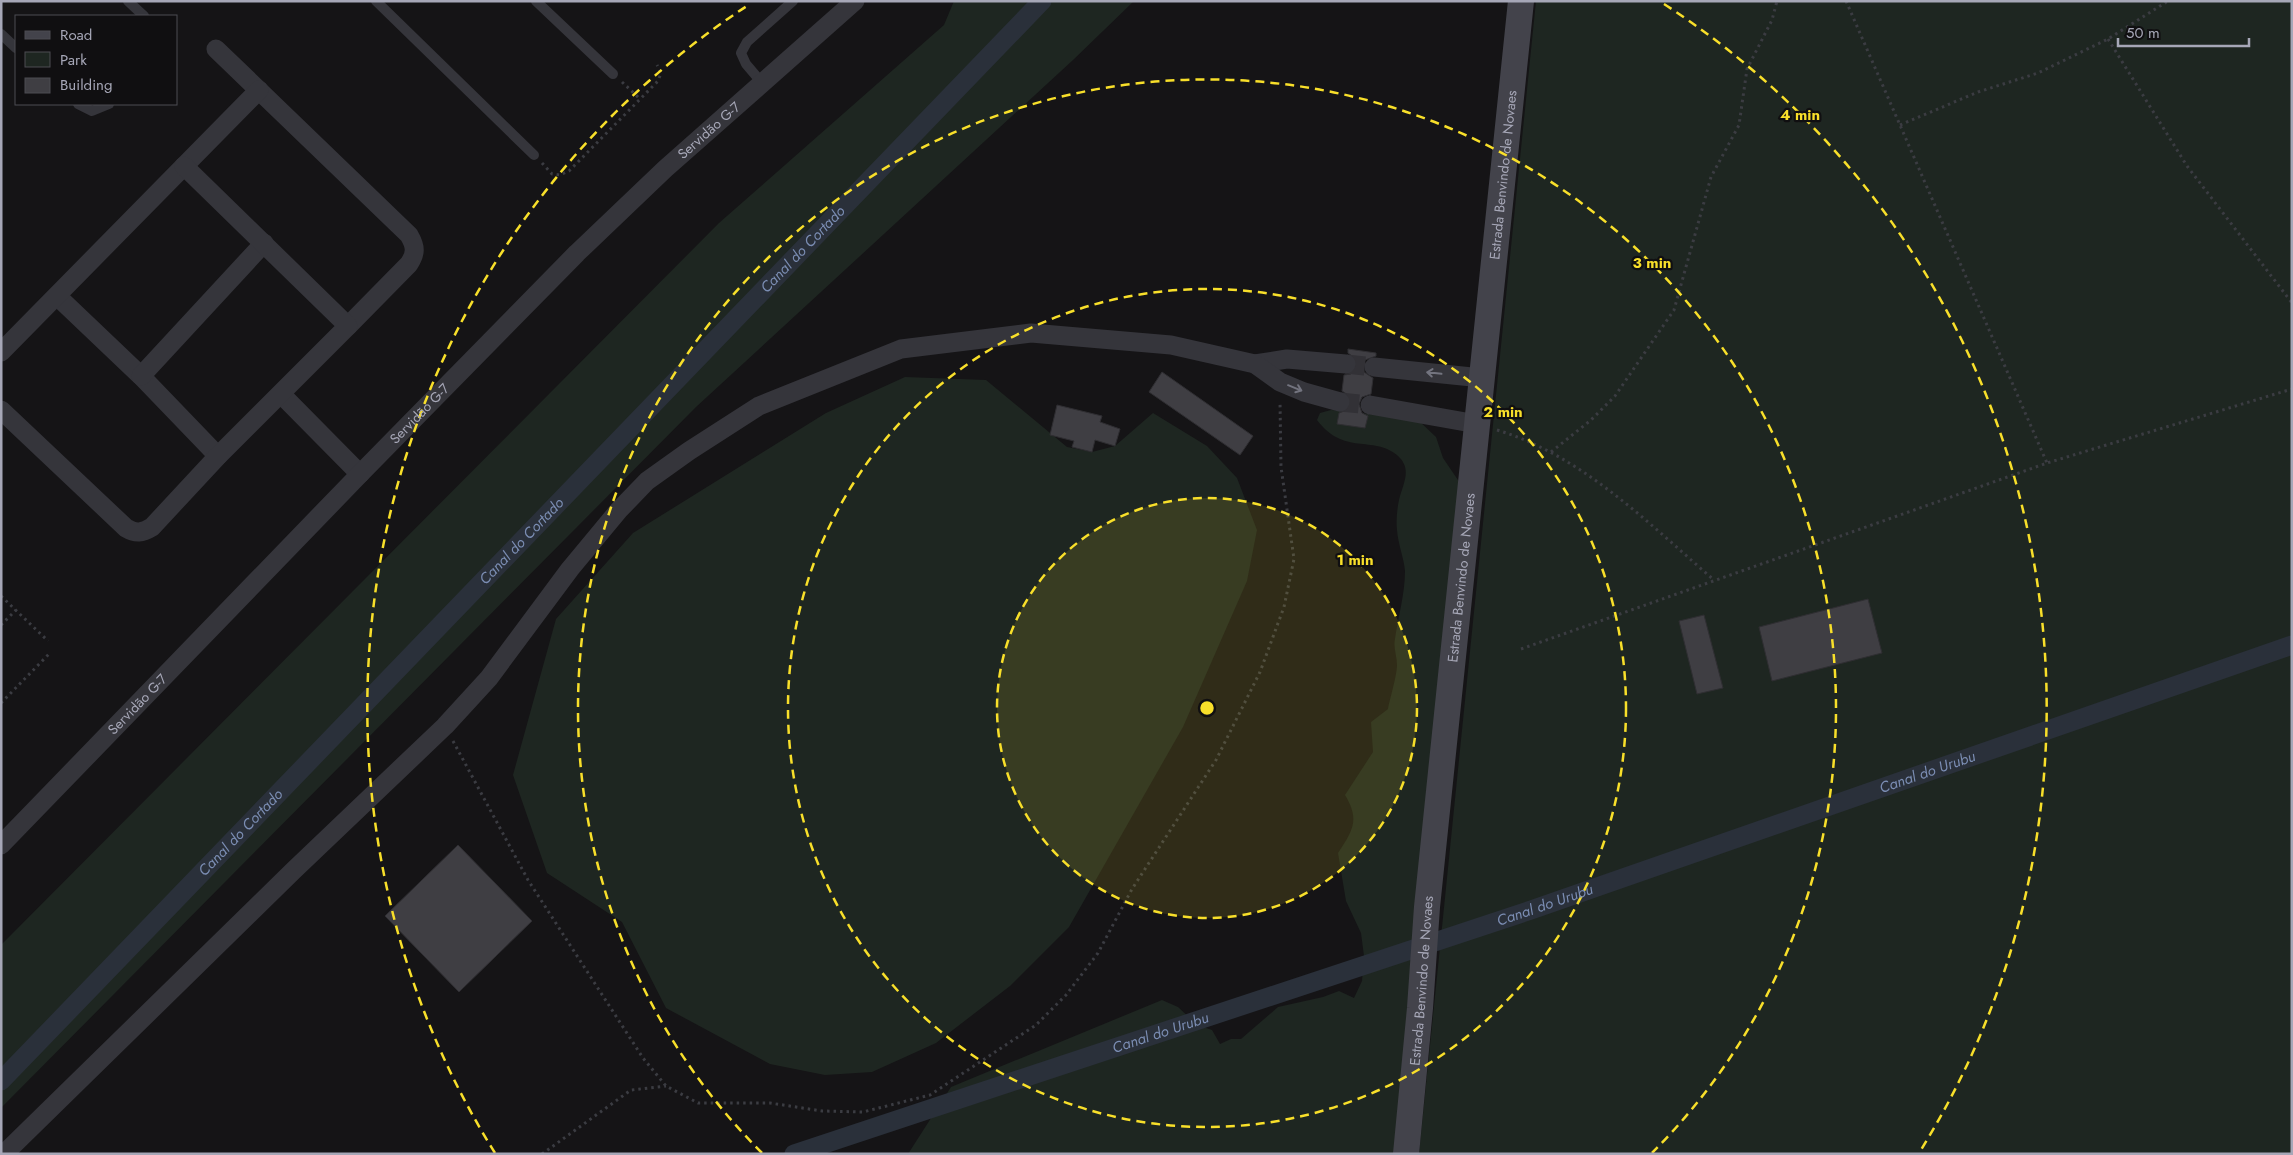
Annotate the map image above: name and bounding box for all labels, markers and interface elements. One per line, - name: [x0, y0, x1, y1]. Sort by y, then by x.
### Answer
- legend: [15, 15, 178, 105]
- scale bar: [2118, 15, 2249, 47]
- text: 50 m: [2126, 22, 2160, 44]
- text: Road: [60, 24, 92, 46]
- text: Park: [60, 49, 87, 71]
- text: Building: [60, 74, 112, 96]
- street label: Estrada Benvindo de Novaes: [1484, 89, 1522, 260]
- street label: Servidão G-7: [673, 97, 745, 164]
- text: 4 min: [1780, 104, 1820, 126]
- water label: Canal do Cortado: [755, 201, 850, 298]
- text: 3 min: [1633, 252, 1671, 274]
- one-way arrow: [1426, 368, 1442, 378]
- street label: Servidão G-7: [385, 378, 454, 448]
- one-way arrow: [1287, 384, 1302, 394]
- text: 2 min: [1483, 401, 1523, 423]
- water label: Canal do Cortado: [474, 492, 569, 590]
- street label: Estrada Benvindo de Novaes: [1442, 492, 1480, 663]
- text: 1 min: [1336, 549, 1374, 571]
- street label: Servidão G-7: [103, 669, 172, 739]
- centre of rings: [1198, 699, 1216, 717]
- water label: Canal do Urubu: [1876, 745, 1979, 799]
- water label: Canal do Cortado: [193, 784, 288, 881]
- water label: Canal do Urubu: [1494, 878, 1596, 932]
- street label: Estrada Benvindo de Novaes: [1405, 895, 1438, 1066]
- water label: Canal do Urubu: [1109, 1006, 1212, 1059]

